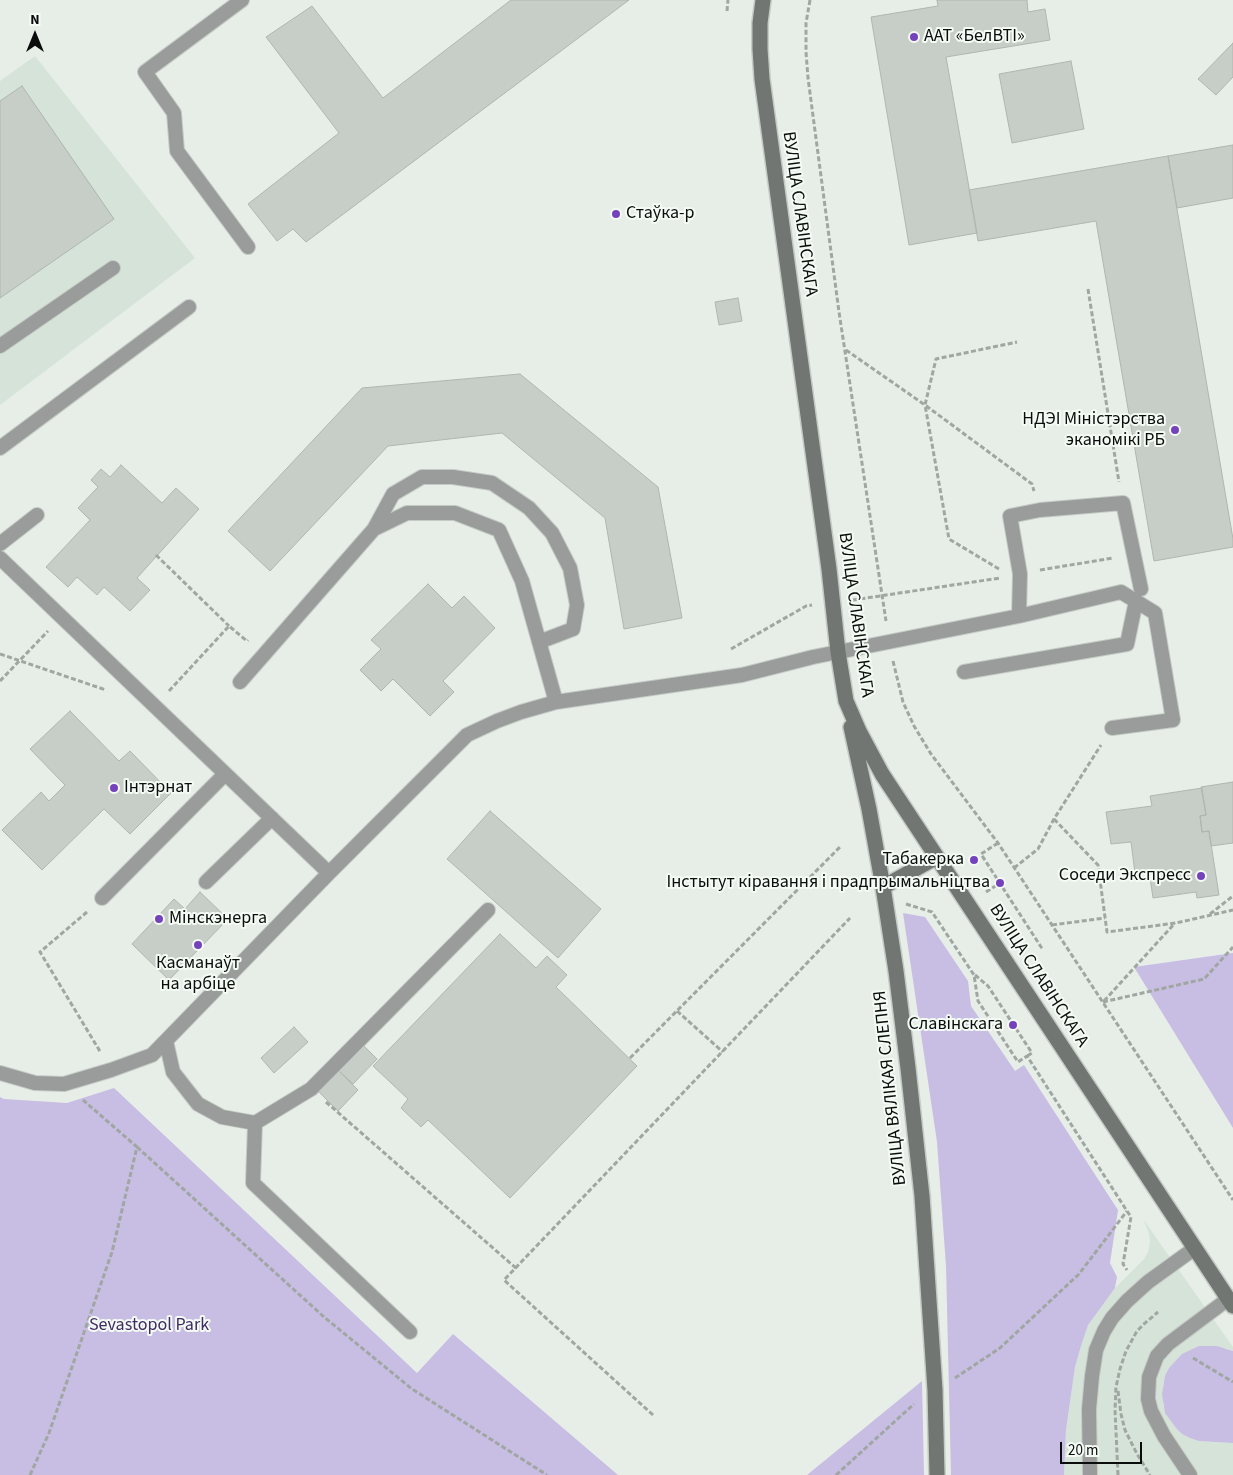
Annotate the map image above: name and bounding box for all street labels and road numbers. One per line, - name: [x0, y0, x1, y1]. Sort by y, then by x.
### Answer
- street label: ВУЛІЦА СЛАВІНСКАГА: [777, 130, 821, 298]
- street label: ВУЛІЦА СЛАВІНСКАГА: [833, 531, 877, 699]
- street label: ВУЛІЦА СЛАВІНСКАГА: [984, 900, 1092, 1052]
- street label: ВУЛІЦА ВЯЛІКАЯ СЛЕПНЯ: [870, 989, 912, 1187]

